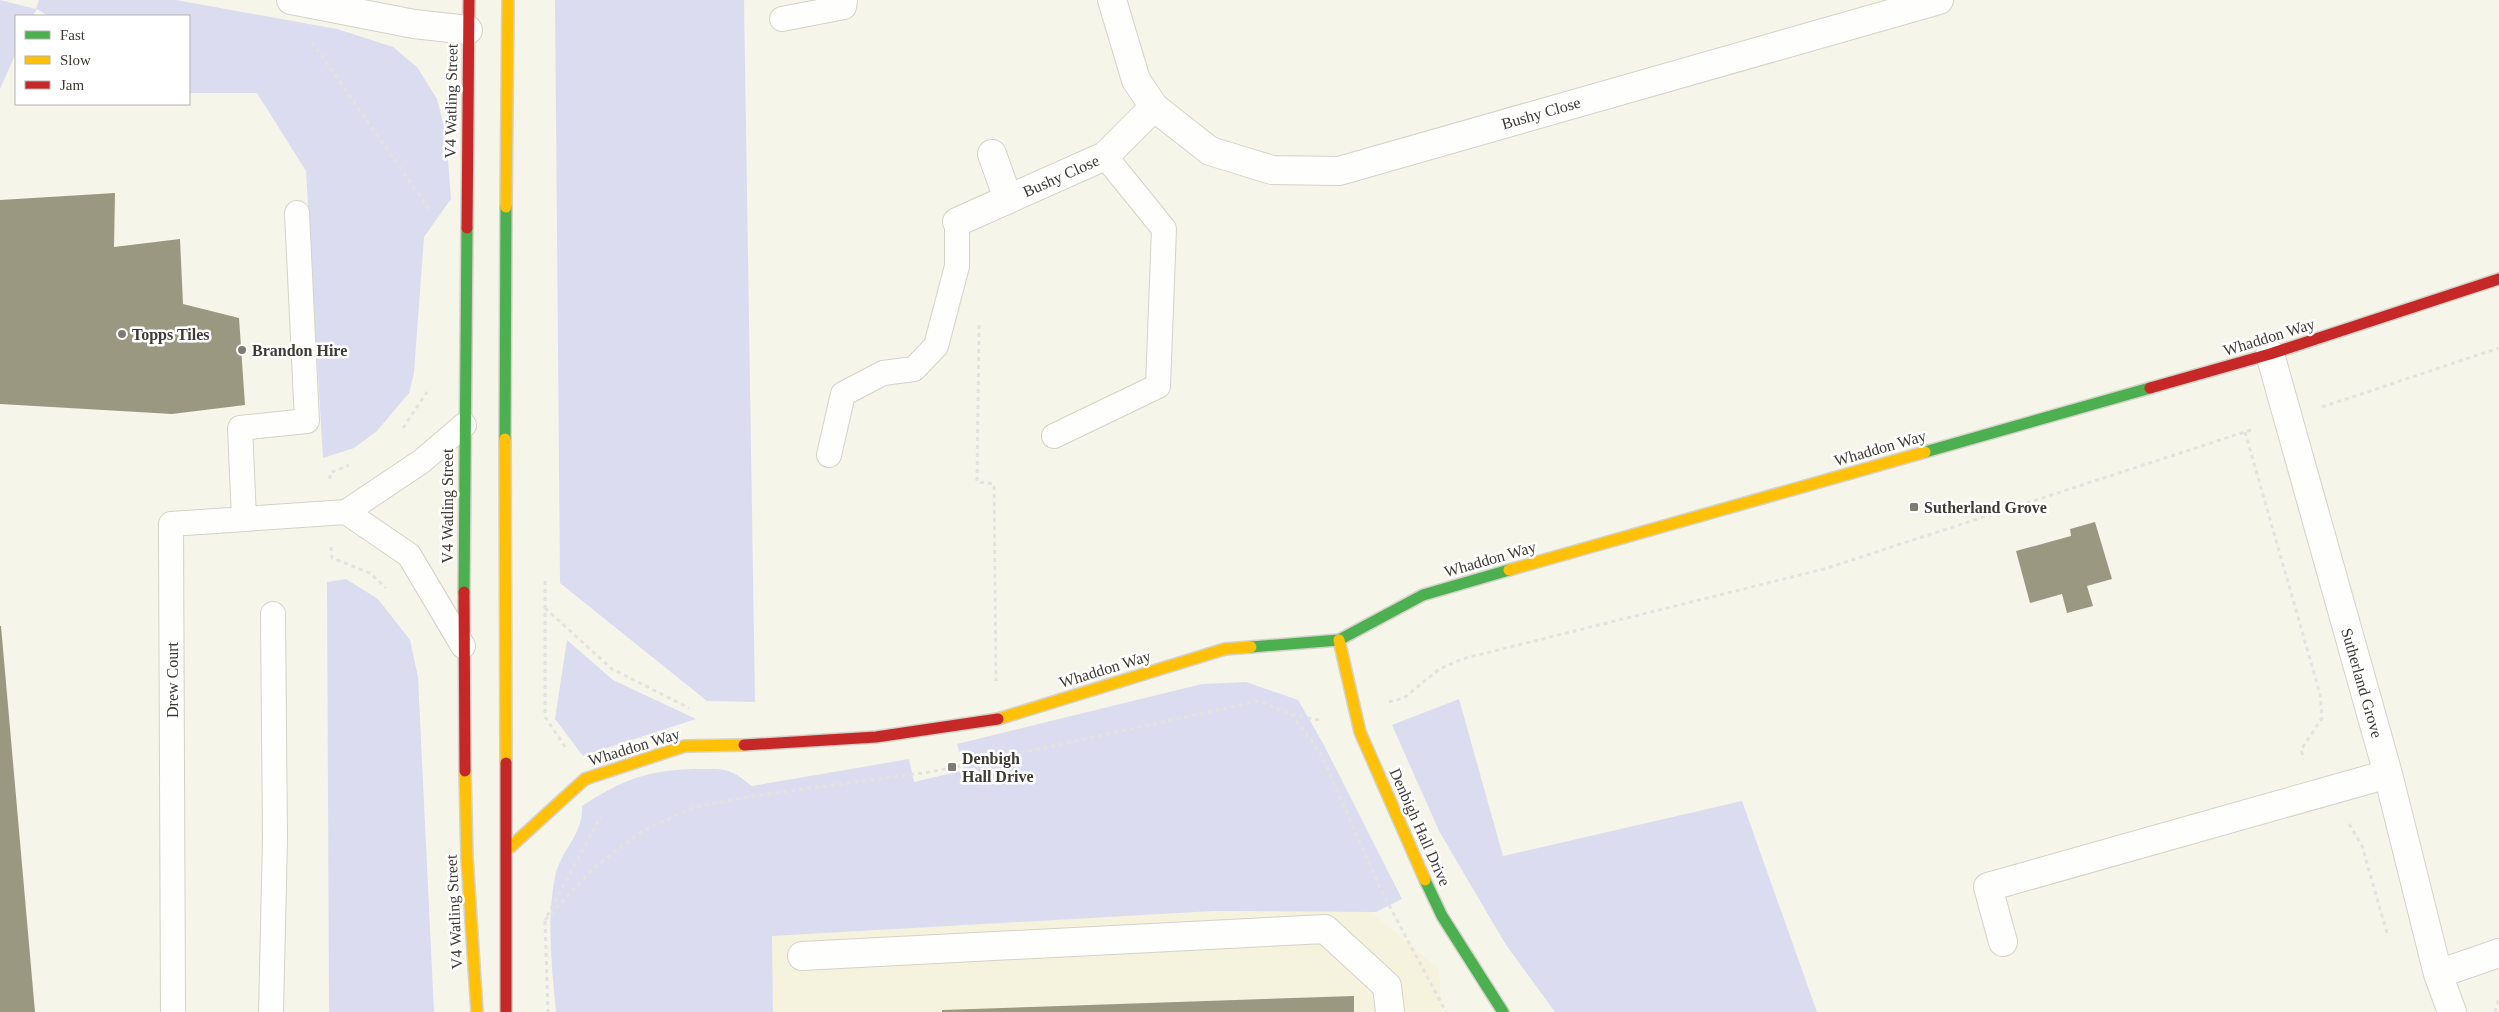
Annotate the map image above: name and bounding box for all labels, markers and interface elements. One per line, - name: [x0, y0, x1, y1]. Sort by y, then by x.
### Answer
- legend: [15, 15, 190, 105]
- text: Fast: [60, 27, 86, 43]
- street label: V4 Watling Street: [441, 43, 462, 159]
- text: Slow: [60, 52, 91, 68]
- text: Jam: [60, 77, 84, 93]
- street label: Bushy Close: [1500, 94, 1583, 133]
- street label: Bushy Close: [1020, 152, 1102, 201]
- street label: Whaddon Way: [2221, 315, 2317, 360]
- place label: Topps Tiles: [132, 326, 210, 344]
- marker: Topps Tiles: [116, 328, 128, 340]
- place label: Brandon Hire: [252, 342, 347, 359]
- marker: Brandon Hire: [236, 344, 248, 356]
- street label: Whaddon Way: [1832, 427, 1928, 470]
- street label: V4 Watling Street: [439, 448, 457, 563]
- place label: Sutherland Grove: [1924, 499, 2047, 516]
- marker: Sutherland Grove: [1908, 501, 1920, 513]
- street label: Whaddon Way: [1442, 538, 1538, 581]
- street label: Sutherland Grove: [2338, 626, 2386, 740]
- street label: Drew Court: [164, 641, 181, 718]
- street label: Whaddon Way: [1057, 647, 1153, 692]
- street label: Whaddon Way: [586, 725, 682, 770]
- place label: Denbigh Hall Drive: [962, 750, 1034, 785]
- marker: Denbigh Hall Drive: [946, 761, 958, 773]
- street label: Denbigh Hall Drive: [1385, 765, 1454, 889]
- street label: V4 Watling Street: [442, 854, 466, 970]

